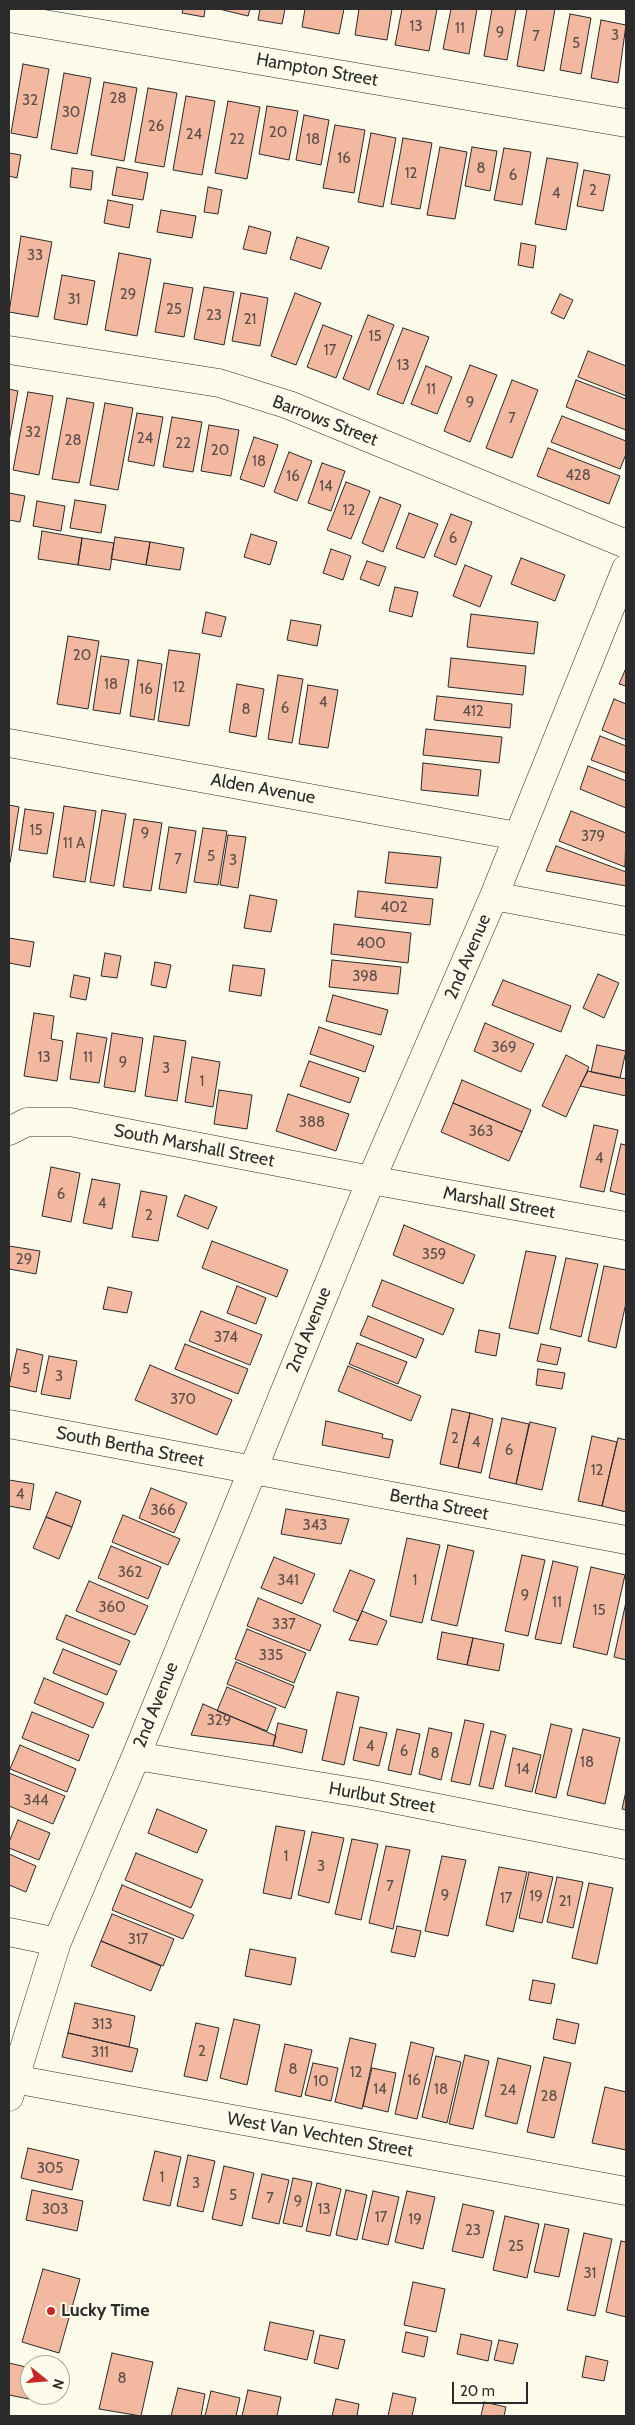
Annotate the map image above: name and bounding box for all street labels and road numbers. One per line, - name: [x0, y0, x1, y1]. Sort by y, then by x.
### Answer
- street label: Hampton Street: [254, 49, 380, 91]
- street label: Barrows Street: [269, 391, 381, 451]
- street label: Alden Avenue: [209, 769, 317, 809]
- street label: 2nd Avenue: [440, 911, 496, 1003]
- street label: South Marshall Street: [112, 1120, 276, 1172]
- street label: Marshall Street: [441, 1183, 557, 1223]
- street label: 2nd Avenue: [282, 1284, 336, 1376]
- street label: South Bertha Street: [54, 1422, 206, 1472]
- street label: Bertha Street: [388, 1485, 490, 1525]
- street label: 2nd Avenue: [129, 1659, 183, 1751]
- street label: Hurlbut Street: [327, 1778, 437, 1818]
- street label: West Van Vechten Street: [225, 2108, 415, 2162]

